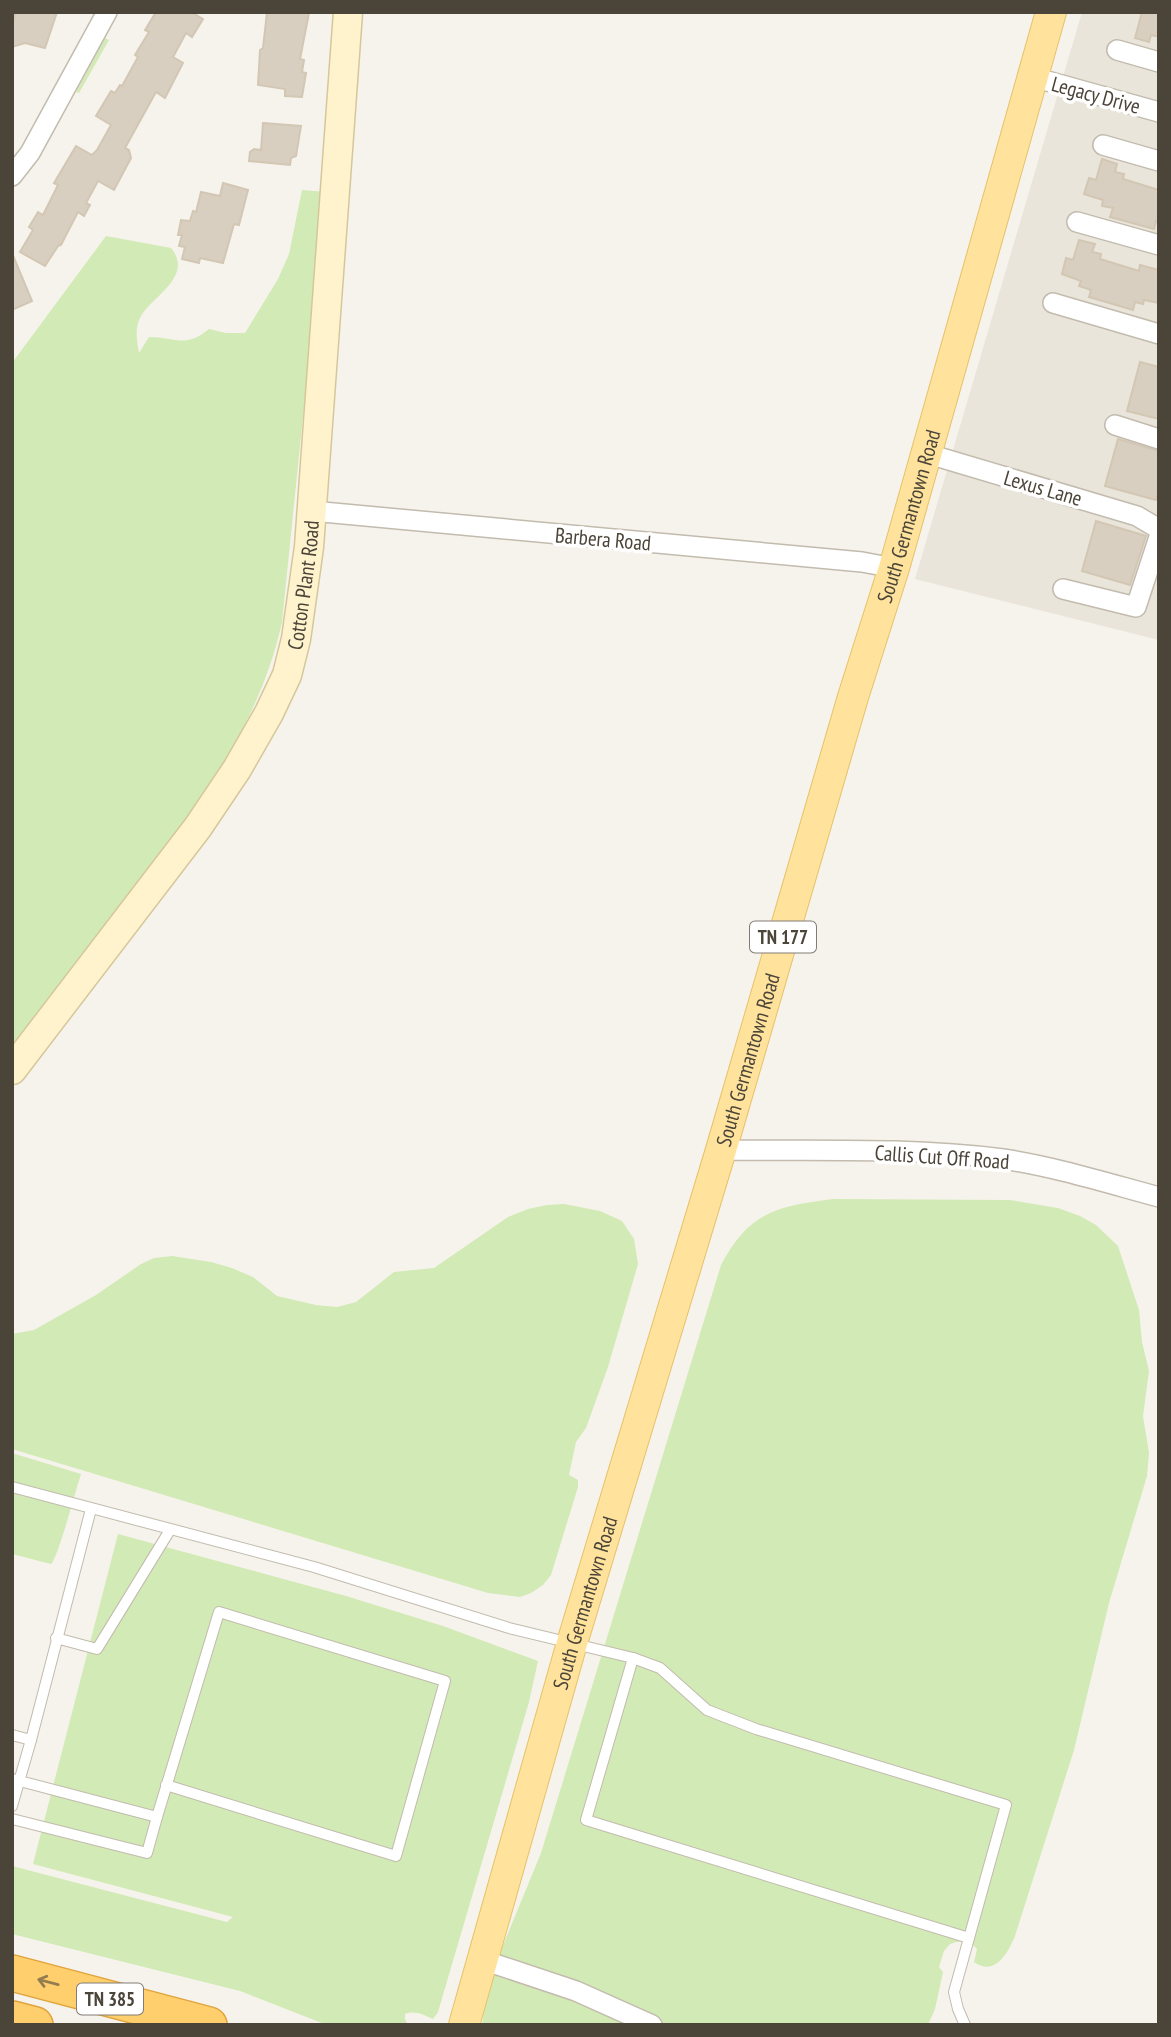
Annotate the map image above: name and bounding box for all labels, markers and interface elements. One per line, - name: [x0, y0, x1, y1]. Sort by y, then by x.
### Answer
- street label: Legacy Drive: [1049, 70, 1143, 120]
- street label: South Germantown Road: [870, 426, 946, 606]
- street label: Lexus Lane: [1001, 464, 1085, 512]
- street label: Cotton Plant Road: [280, 519, 324, 653]
- street label: Barbera Road: [554, 521, 652, 557]
- road number: TN 177: [750, 922, 816, 953]
- street label: South Germantown Road: [709, 970, 785, 1150]
- street label: Callis Cut Off Road: [874, 1139, 1010, 1175]
- street label: South Germantown Road: [546, 1513, 623, 1692]
- one-way arrow: [37, 1975, 60, 1988]
- road number: TN 385: [77, 1983, 143, 2014]

